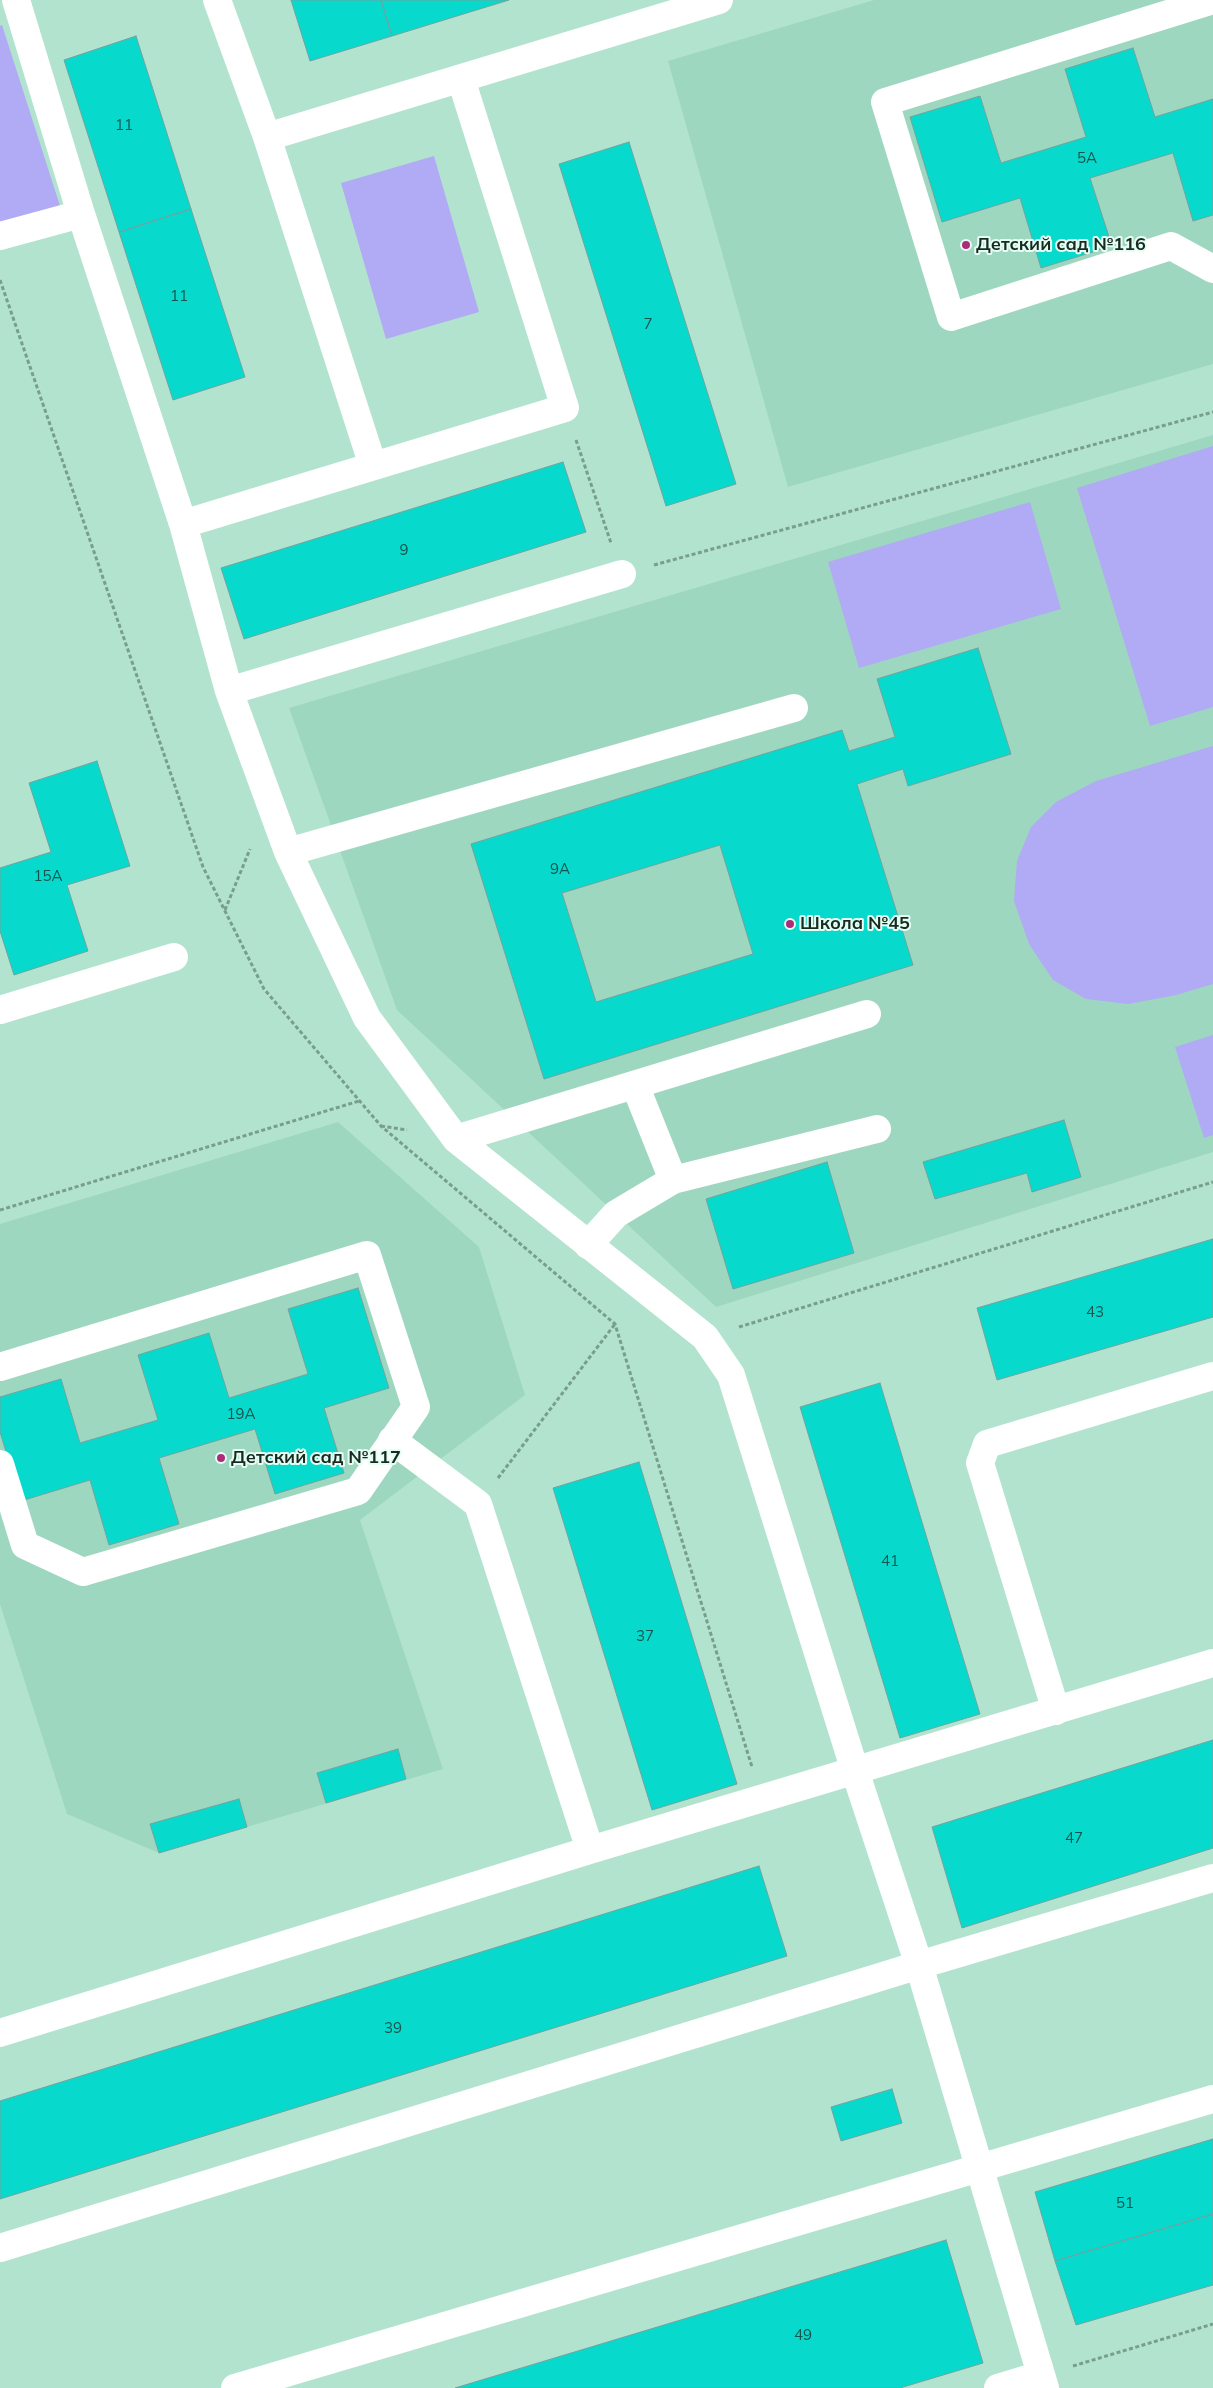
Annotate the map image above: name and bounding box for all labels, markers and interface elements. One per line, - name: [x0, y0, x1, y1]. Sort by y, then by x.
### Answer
- house number: 11: [115, 116, 133, 134]
- house number: 5А: [1077, 149, 1097, 167]
- place label: Детский сад №116: [976, 234, 1146, 256]
- marker: Детский сад №116: [960, 239, 972, 251]
- house number: 11: [170, 287, 188, 305]
- house number: 7: [644, 315, 652, 333]
- house number: 9: [400, 541, 408, 559]
- house number: 9А: [550, 860, 570, 878]
- house number: 15А: [33, 867, 63, 885]
- place label: Школа №45: [800, 913, 910, 935]
- marker: Школа №45: [784, 918, 796, 930]
- house number: 43: [1086, 1303, 1104, 1321]
- house number: 19А: [226, 1405, 256, 1423]
- place label: Детский сад №117: [231, 1447, 401, 1469]
- marker: Детский сад №117: [215, 1452, 227, 1464]
- house number: 41: [881, 1552, 899, 1570]
- house number: 37: [636, 1627, 654, 1645]
- house number: 47: [1065, 1829, 1083, 1847]
- house number: 39: [384, 2019, 402, 2037]
- house number: 51: [1116, 2194, 1134, 2212]
- house number: 49: [794, 2326, 812, 2344]

